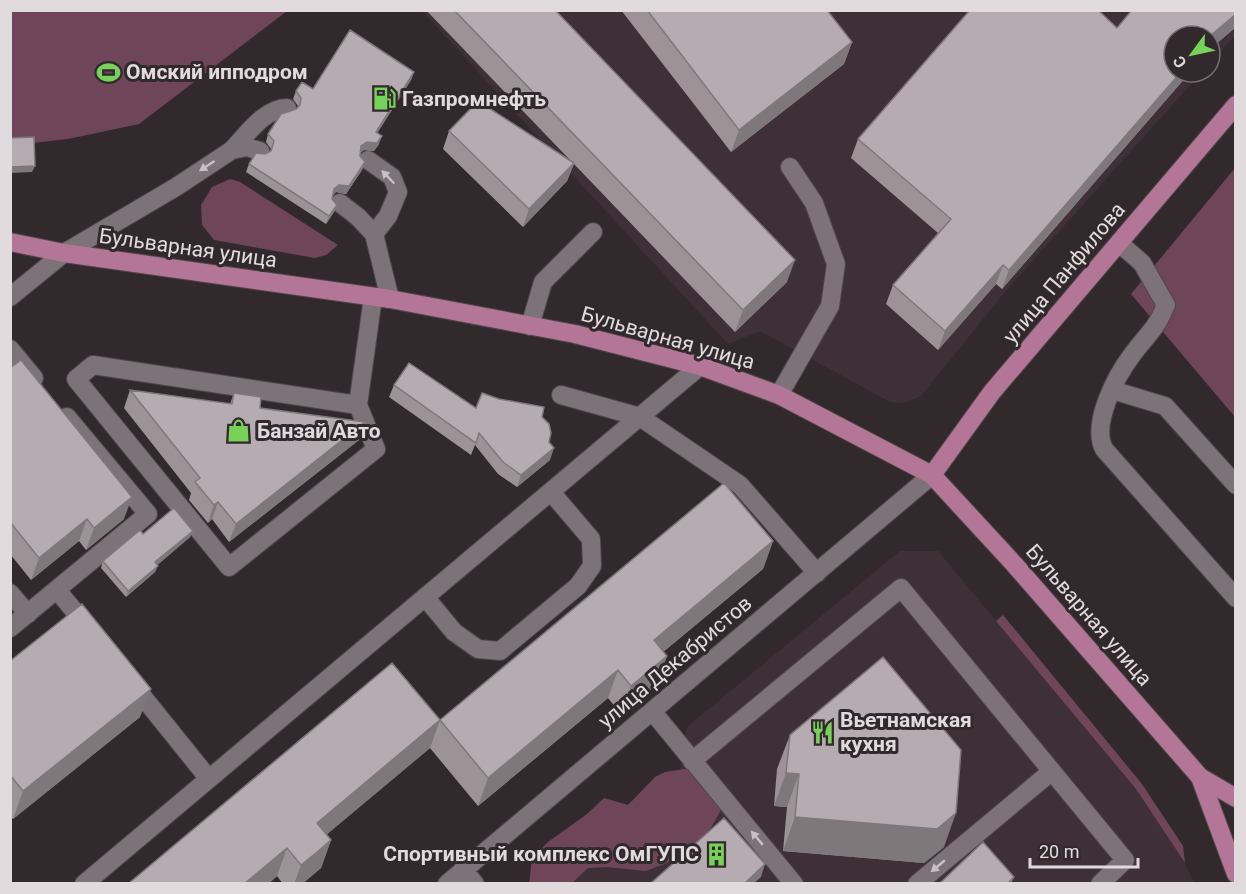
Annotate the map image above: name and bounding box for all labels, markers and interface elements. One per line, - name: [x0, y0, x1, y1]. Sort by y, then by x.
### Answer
- north arrow: [1162, 24, 1222, 84]
- text: С: [1169, 52, 1191, 71]
- sports icon: Омский ипподром: [95, 59, 121, 85]
- place label: Омский ипподром: [126, 60, 308, 84]
- fuel station icon: Газпромнефть: [371, 86, 397, 112]
- place label: Газпромнефть: [402, 87, 546, 111]
- one-way arrow: [199, 160, 215, 171]
- one-way arrow: [381, 169, 395, 184]
- street label: улица Панфилова: [998, 198, 1130, 348]
- street label: Бульварная улица: [97, 224, 279, 272]
- street label: Бульварная улица: [578, 302, 758, 374]
- shop icon: Банзай Авто: [226, 418, 252, 444]
- place label: Банзай Авто: [257, 419, 381, 443]
- street label: Бульварная улица: [1021, 539, 1157, 691]
- street label: улица Декабристов: [594, 591, 756, 733]
- place label: Вьетнамская кухня: [840, 708, 972, 756]
- restaurant icon: Вьетнамская кухня: [809, 719, 835, 745]
- one-way arrow: [751, 831, 764, 846]
- scale bar: [1030, 831, 1138, 869]
- building icon: Спортивный комплекс ОмГУПС: [704, 841, 730, 867]
- text: 20 m: [1039, 841, 1079, 862]
- place label: Спортивный комплекс ОмГУПС: [383, 842, 699, 866]
- one-way arrow: [931, 859, 946, 872]

